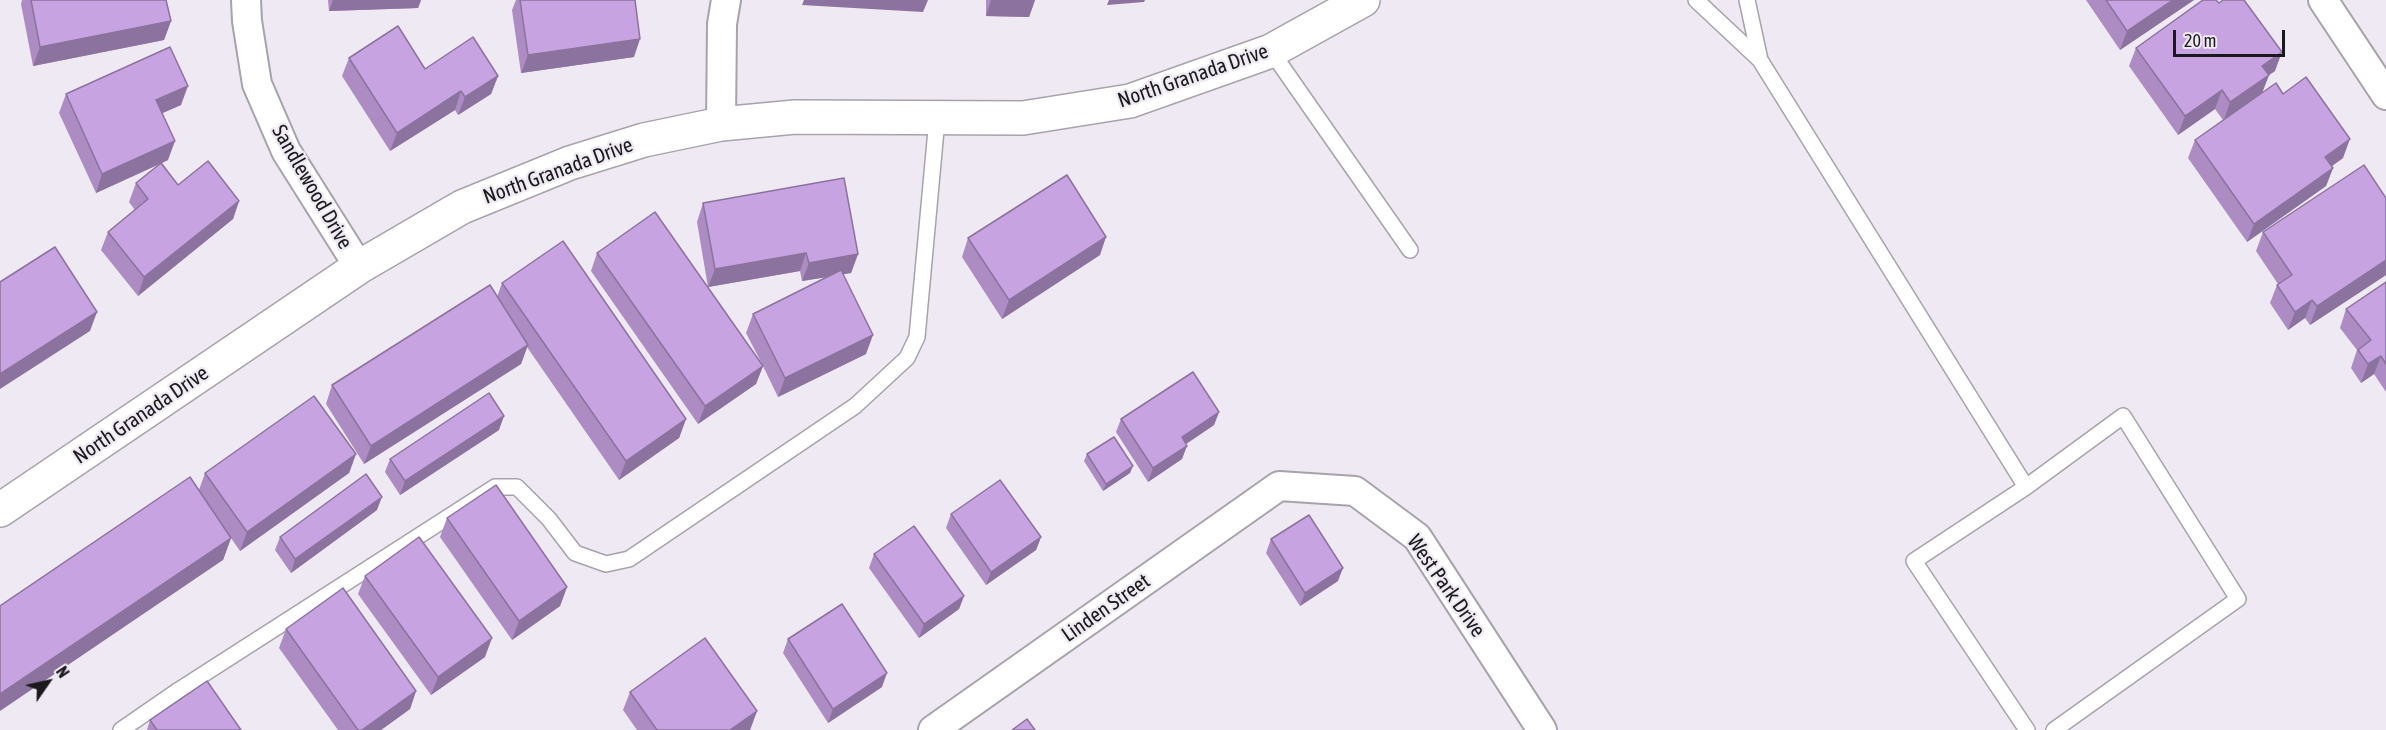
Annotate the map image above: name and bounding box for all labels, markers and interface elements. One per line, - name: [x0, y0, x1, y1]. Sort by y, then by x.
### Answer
- scale bar: [2176, 18, 2288, 56]
- text: 20 m: [2184, 30, 2216, 51]
- street label: North Granada Drive: [1115, 38, 1271, 114]
- street label: Sandlewood Drive: [266, 120, 358, 254]
- street label: North Granada Drive: [480, 132, 636, 210]
- street label: North Granada Drive: [69, 361, 213, 469]
- street label: West Park Drive: [1402, 530, 1490, 642]
- street label: Linden Street: [1057, 568, 1155, 648]
- north arrow: [18, 652, 78, 712]
- text: N: [53, 663, 73, 681]

